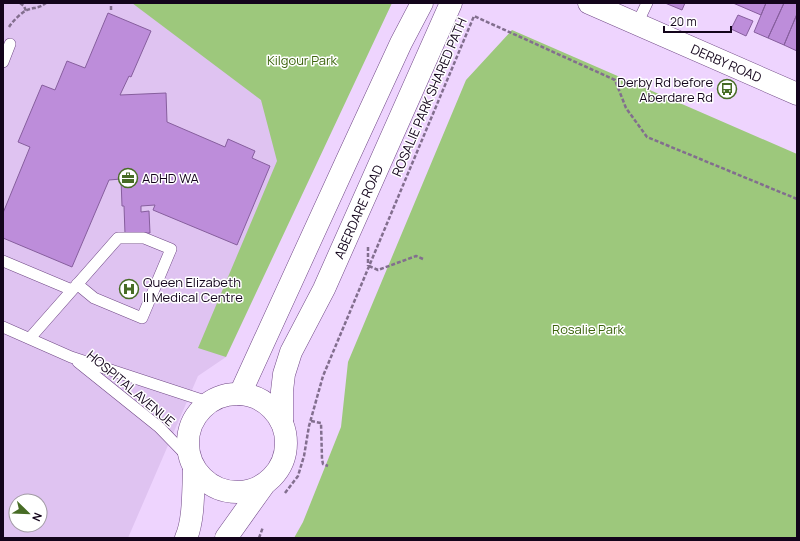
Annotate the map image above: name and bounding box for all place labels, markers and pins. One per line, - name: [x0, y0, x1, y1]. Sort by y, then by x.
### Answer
- place label: Derby Rd before Aberdare Rd: [617, 73, 713, 106]
- bus stop icon: Derby Rd before Aberdare Rd: [716, 78, 738, 100]
- office icon: ADHD WA: [117, 167, 139, 189]
- place label: ADHD WA: [142, 169, 199, 187]
- place label: Queen Elizabeth II Medical Centre: [143, 273, 243, 306]
- hospital icon: Queen Elizabeth II Medical Centre: [118, 278, 140, 300]

